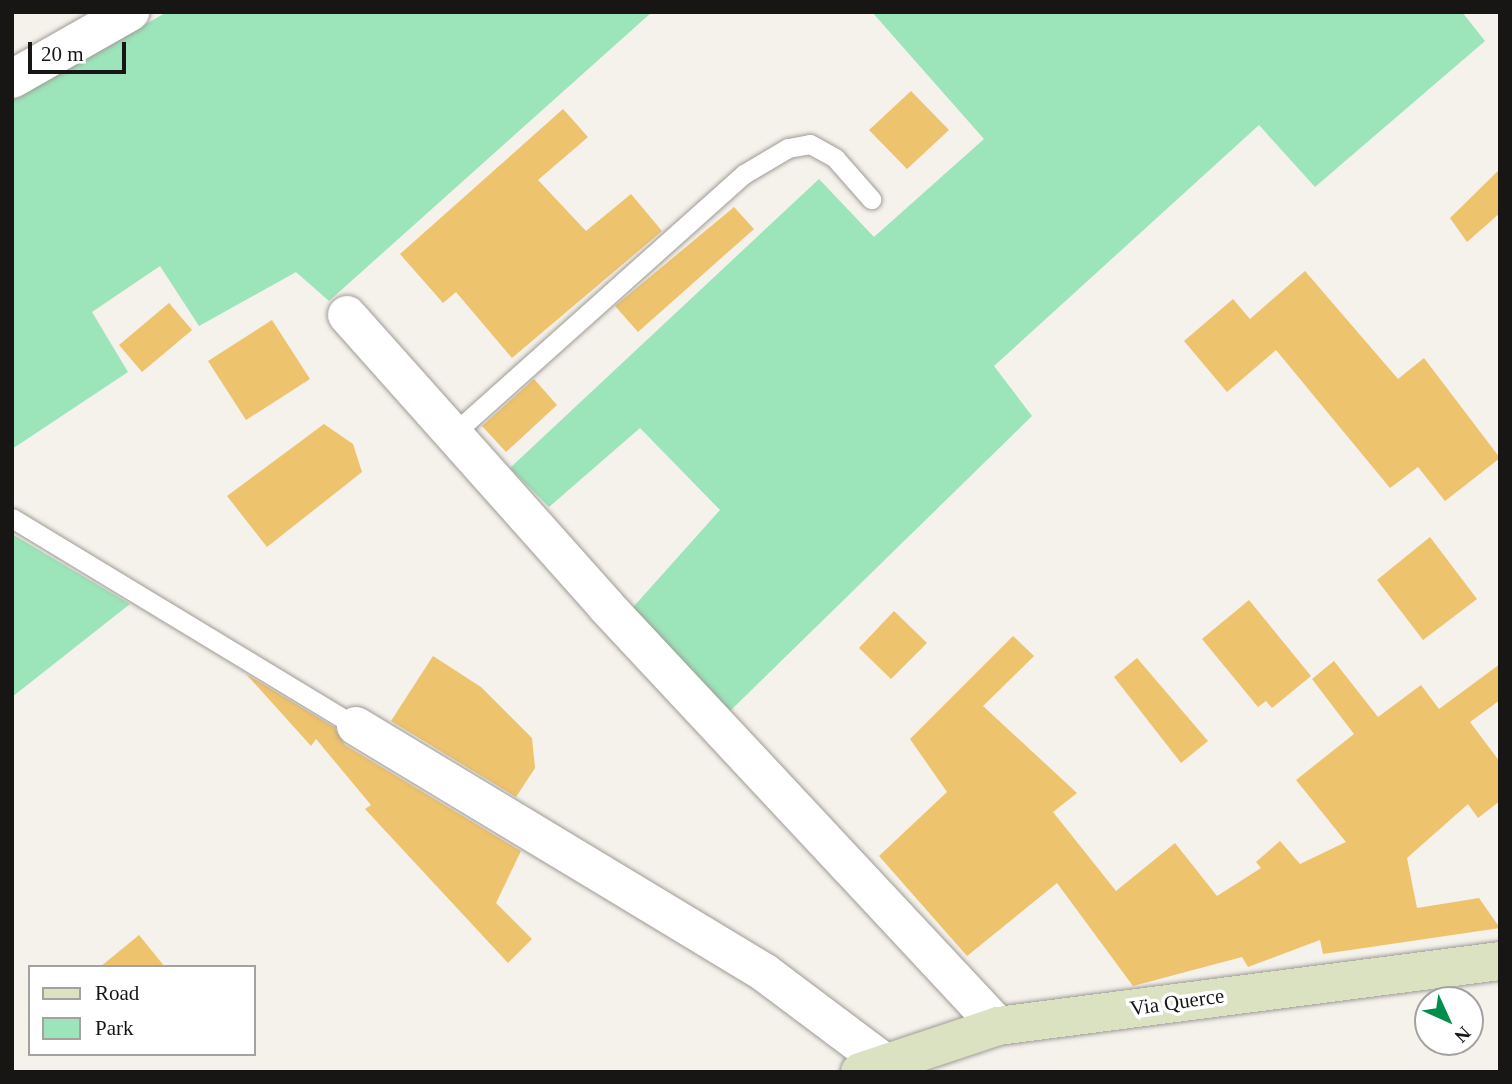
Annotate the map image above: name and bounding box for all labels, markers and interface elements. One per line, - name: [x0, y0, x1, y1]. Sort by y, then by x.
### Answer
- scale bar: [32, 28, 130, 72]
- text: 20 m: [41, 42, 84, 66]
- legend: [28, 965, 256, 1056]
- text: Road: [95, 981, 139, 1005]
- street label: Via Querce: [1128, 983, 1226, 1021]
- north arrow: [1414, 986, 1484, 1056]
- text: Park: [95, 1016, 134, 1040]
- text: N: [1451, 1023, 1475, 1047]

